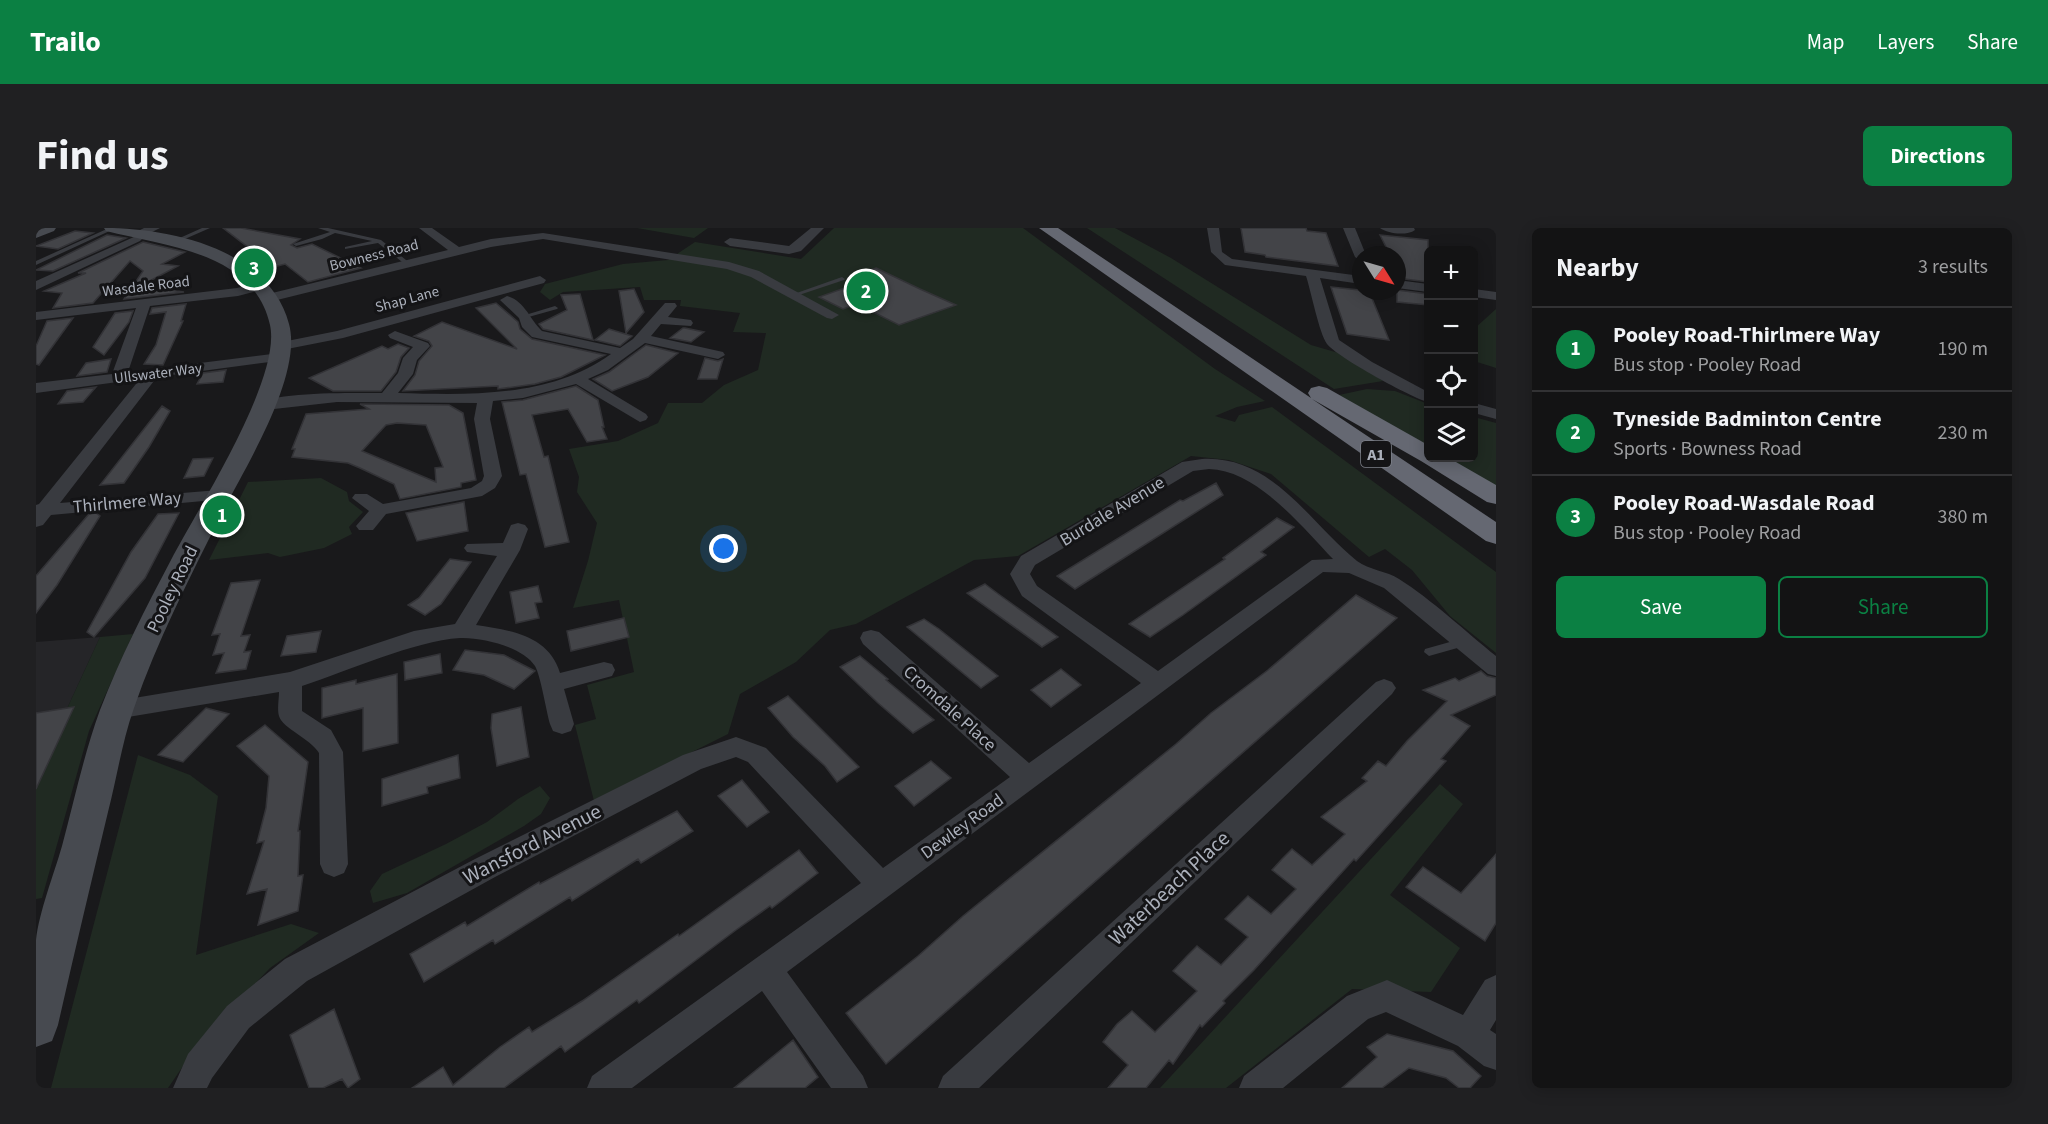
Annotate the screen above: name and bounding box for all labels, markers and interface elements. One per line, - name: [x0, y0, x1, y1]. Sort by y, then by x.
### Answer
- text: Trailo: [30, 22, 101, 62]
- text: Map: [1807, 27, 1844, 57]
- text: Layers: [1877, 27, 1934, 57]
- text: Share: [1967, 27, 2018, 57]
- text: Find us: [36, 126, 169, 186]
- button: Directions: [1863, 126, 2012, 186]
- street label: Bowness Road: [327, 234, 421, 277]
- pin: 3: [234, 246, 274, 291]
- north arrow: [1352, 246, 1406, 300]
- map controls: [1424, 246, 1478, 462]
- button: +: [1424, 246, 1478, 300]
- text: Nearby: [1556, 249, 1639, 286]
- text: 3 results: [1918, 253, 1988, 281]
- pin: 2: [846, 268, 886, 314]
- street label: Wasdale Road: [101, 271, 191, 302]
- street label: Shap Lane: [373, 281, 442, 318]
- button: −: [1424, 300, 1478, 354]
- text: Pooley Road-Thirlmere Way: [1613, 319, 1880, 351]
- text: 1: [1570, 335, 1581, 363]
- text: 190 m: [1938, 335, 1988, 363]
- text: Bus stop · Pooley Road: [1613, 351, 1801, 379]
- button: locate: [1424, 354, 1478, 408]
- street label: Ullswater Way: [113, 358, 203, 389]
- text: Tyneside Badminton Centre: [1613, 403, 1882, 435]
- button: layers: [1424, 408, 1478, 462]
- text: 2: [1570, 419, 1581, 447]
- text: 230 m: [1938, 419, 1988, 447]
- text: Sports · Bowness Road: [1613, 435, 1802, 463]
- road number: A1: [1361, 441, 1391, 467]
- street label: Burdale Avenue: [1055, 470, 1169, 553]
- street label: Thirlmere Way: [72, 485, 183, 520]
- text: Pooley Road-Wasdale Road: [1613, 487, 1875, 519]
- pin: 1: [202, 492, 242, 538]
- text: 3: [1570, 503, 1581, 531]
- text: 380 m: [1938, 503, 1988, 531]
- text: Bus stop · Pooley Road: [1613, 519, 1801, 547]
- your location: [709, 534, 738, 563]
- street label: Pooley Road: [141, 542, 204, 637]
- button: Save: [1556, 576, 1766, 638]
- button: Share: [1778, 576, 1988, 638]
- street label: Cromdale Place: [898, 660, 1002, 757]
- street label: Dewley Road: [916, 788, 1009, 865]
- street label: Wansford Avenue: [457, 796, 607, 892]
- street label: Waterbeach Place: [1102, 824, 1236, 952]

